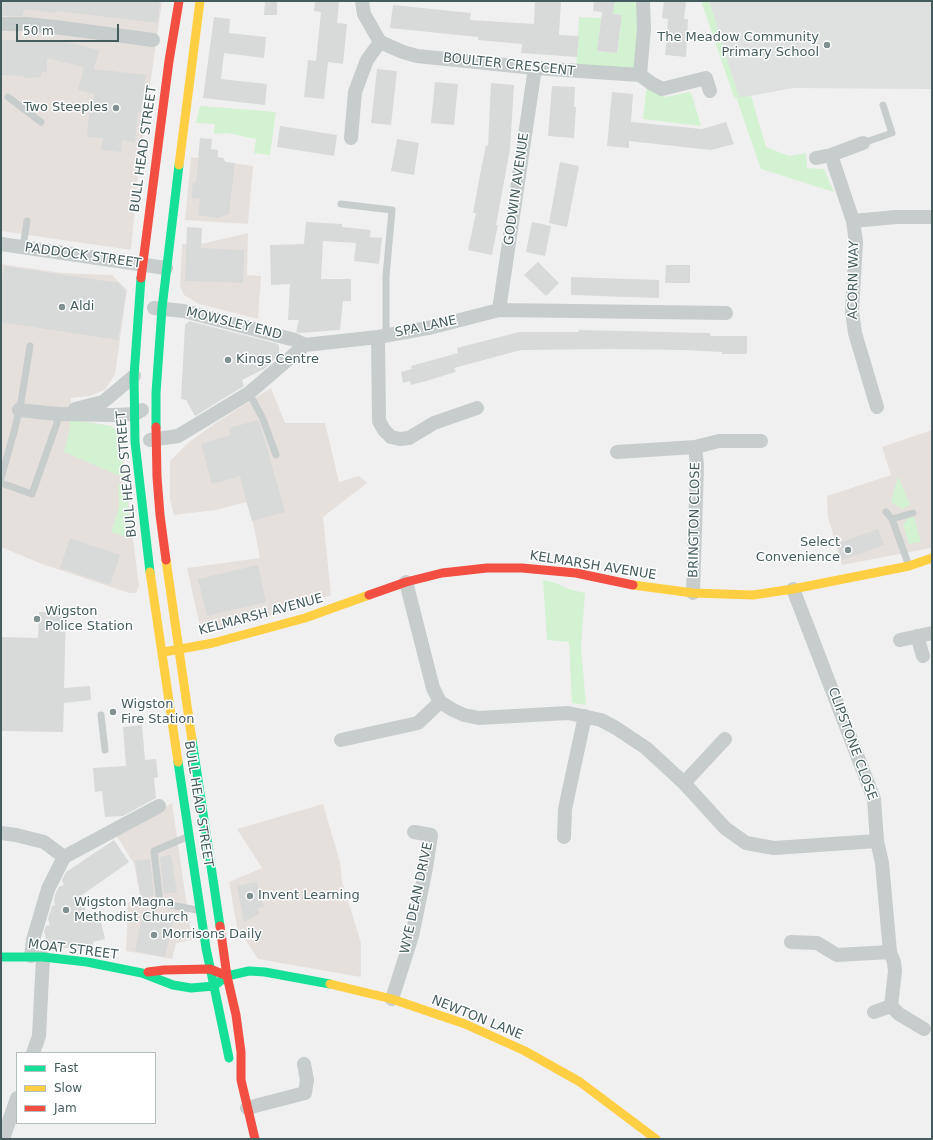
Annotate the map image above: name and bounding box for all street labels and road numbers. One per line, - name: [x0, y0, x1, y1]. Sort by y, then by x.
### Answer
- street label: BOULTER CRESCENT: [442, 50, 576, 80]
- street label: BULL HEAD STREET: [127, 85, 161, 213]
- street label: GODWIN AVENUE: [501, 132, 533, 246]
- street label: PADDOCK STREET: [24, 240, 142, 272]
- street label: ACORN WAY: [846, 240, 862, 320]
- street label: MOWSLEY END: [185, 305, 283, 343]
- street label: SPA LANE: [394, 313, 458, 341]
- street label: BULL HEAD STREET: [114, 410, 140, 538]
- street label: BRINGTON CLOSE: [686, 462, 704, 578]
- street label: KELMARSH AVENUE: [529, 548, 657, 584]
- street label: KELMARSH AVENUE: [197, 591, 325, 639]
- street label: CLIPSTONE CLOSE: [824, 685, 880, 803]
- street label: BULL HEAD STREET: [180, 740, 216, 868]
- street label: WYE DEAN DRIVE: [398, 841, 436, 955]
- street label: MOAT STREET: [27, 937, 119, 963]
- street label: NEWTON LANE: [429, 993, 525, 1043]

